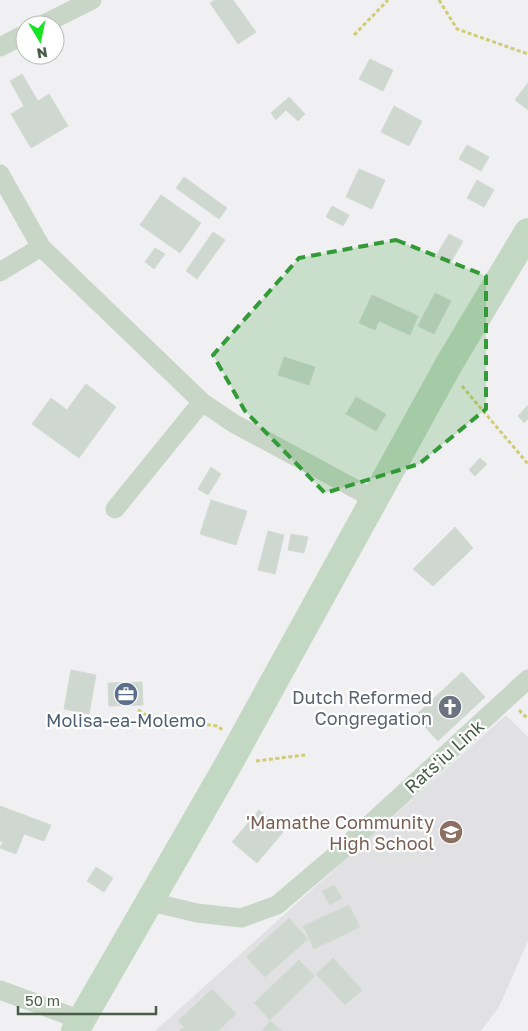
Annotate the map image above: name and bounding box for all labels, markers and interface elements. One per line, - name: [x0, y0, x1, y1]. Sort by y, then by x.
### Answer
- north arrow: [15, 15, 65, 65]
- text: N: [36, 44, 49, 63]
- office icon: Molisa-ea-Molemo: [113, 681, 139, 707]
- place label: Dutch Reformed Congregation: [292, 686, 432, 729]
- church icon: Dutch Reformed Congregation: [437, 694, 463, 720]
- place label: Molisa-ea-Molemo: [46, 709, 206, 731]
- street label: Rats'iu Link: [400, 715, 488, 797]
- place label: 'Mamathe Community High School: [246, 811, 434, 854]
- school or university icon: 'Mamathe Community High School: [438, 819, 464, 845]
- scale bar: [18, 984, 155, 1016]
- text: 50 m: [25, 991, 60, 1009]

